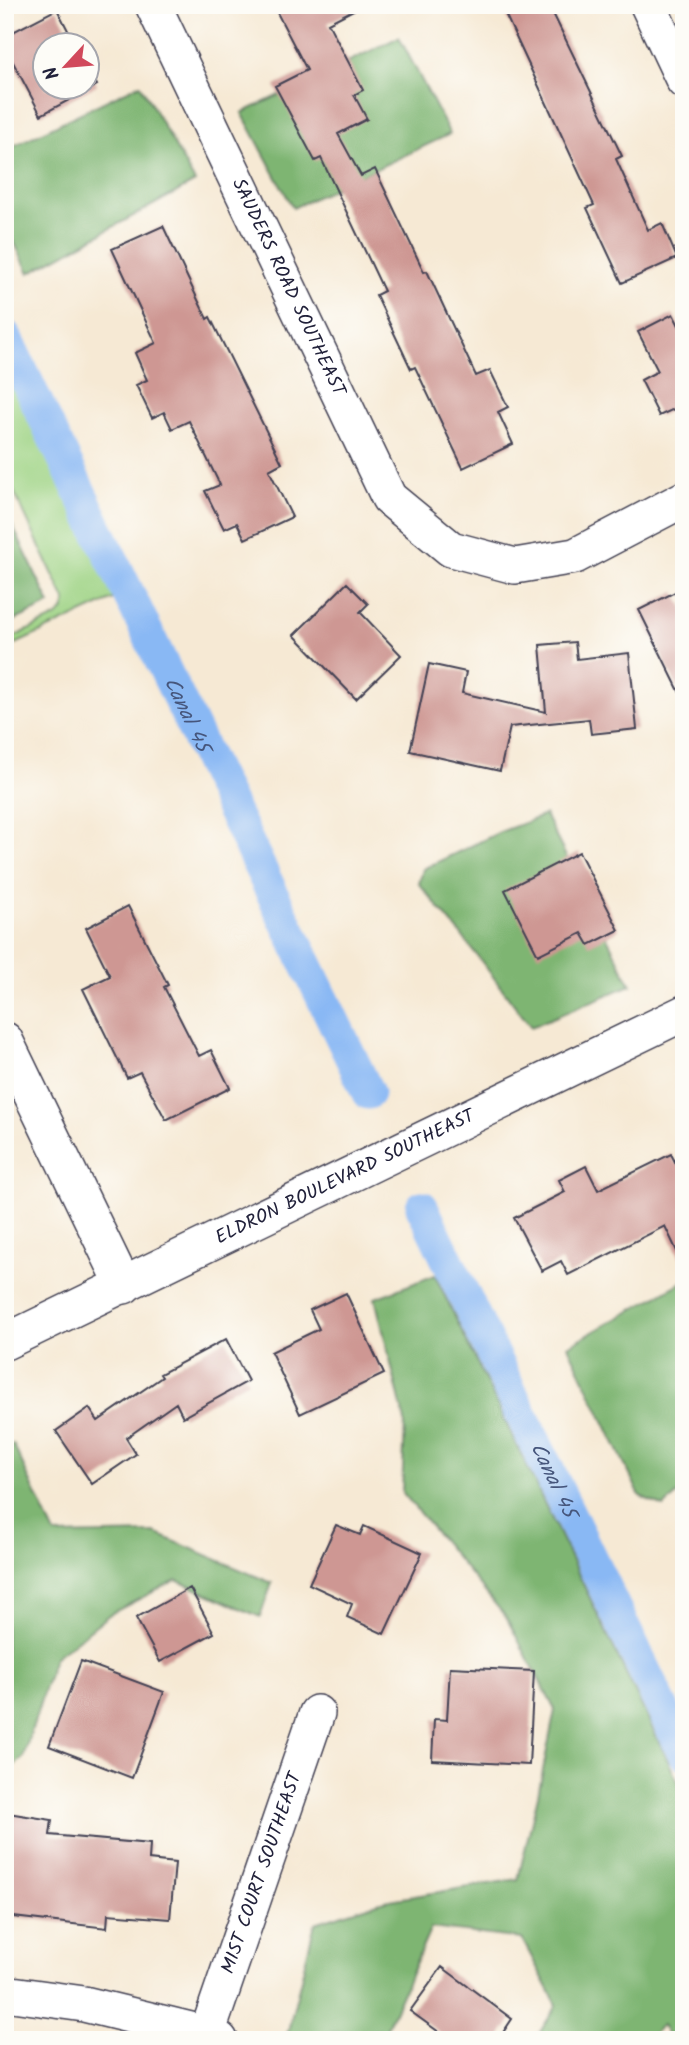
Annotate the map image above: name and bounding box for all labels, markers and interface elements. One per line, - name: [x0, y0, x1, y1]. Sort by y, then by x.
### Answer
- north arrow: [32, 32, 102, 102]
- text: N: [36, 61, 69, 85]
- street label: SAUDERS ROAD SOUTHEAST: [223, 173, 354, 403]
- water label: Canal 45: [154, 672, 221, 763]
- street label: ELDRON BOULEVARD SOUTHEAST: [210, 1101, 482, 1253]
- water label: Canal 45: [521, 1437, 588, 1529]
- street label: MIST COURT SOUTHEAST: [214, 1767, 311, 1978]

